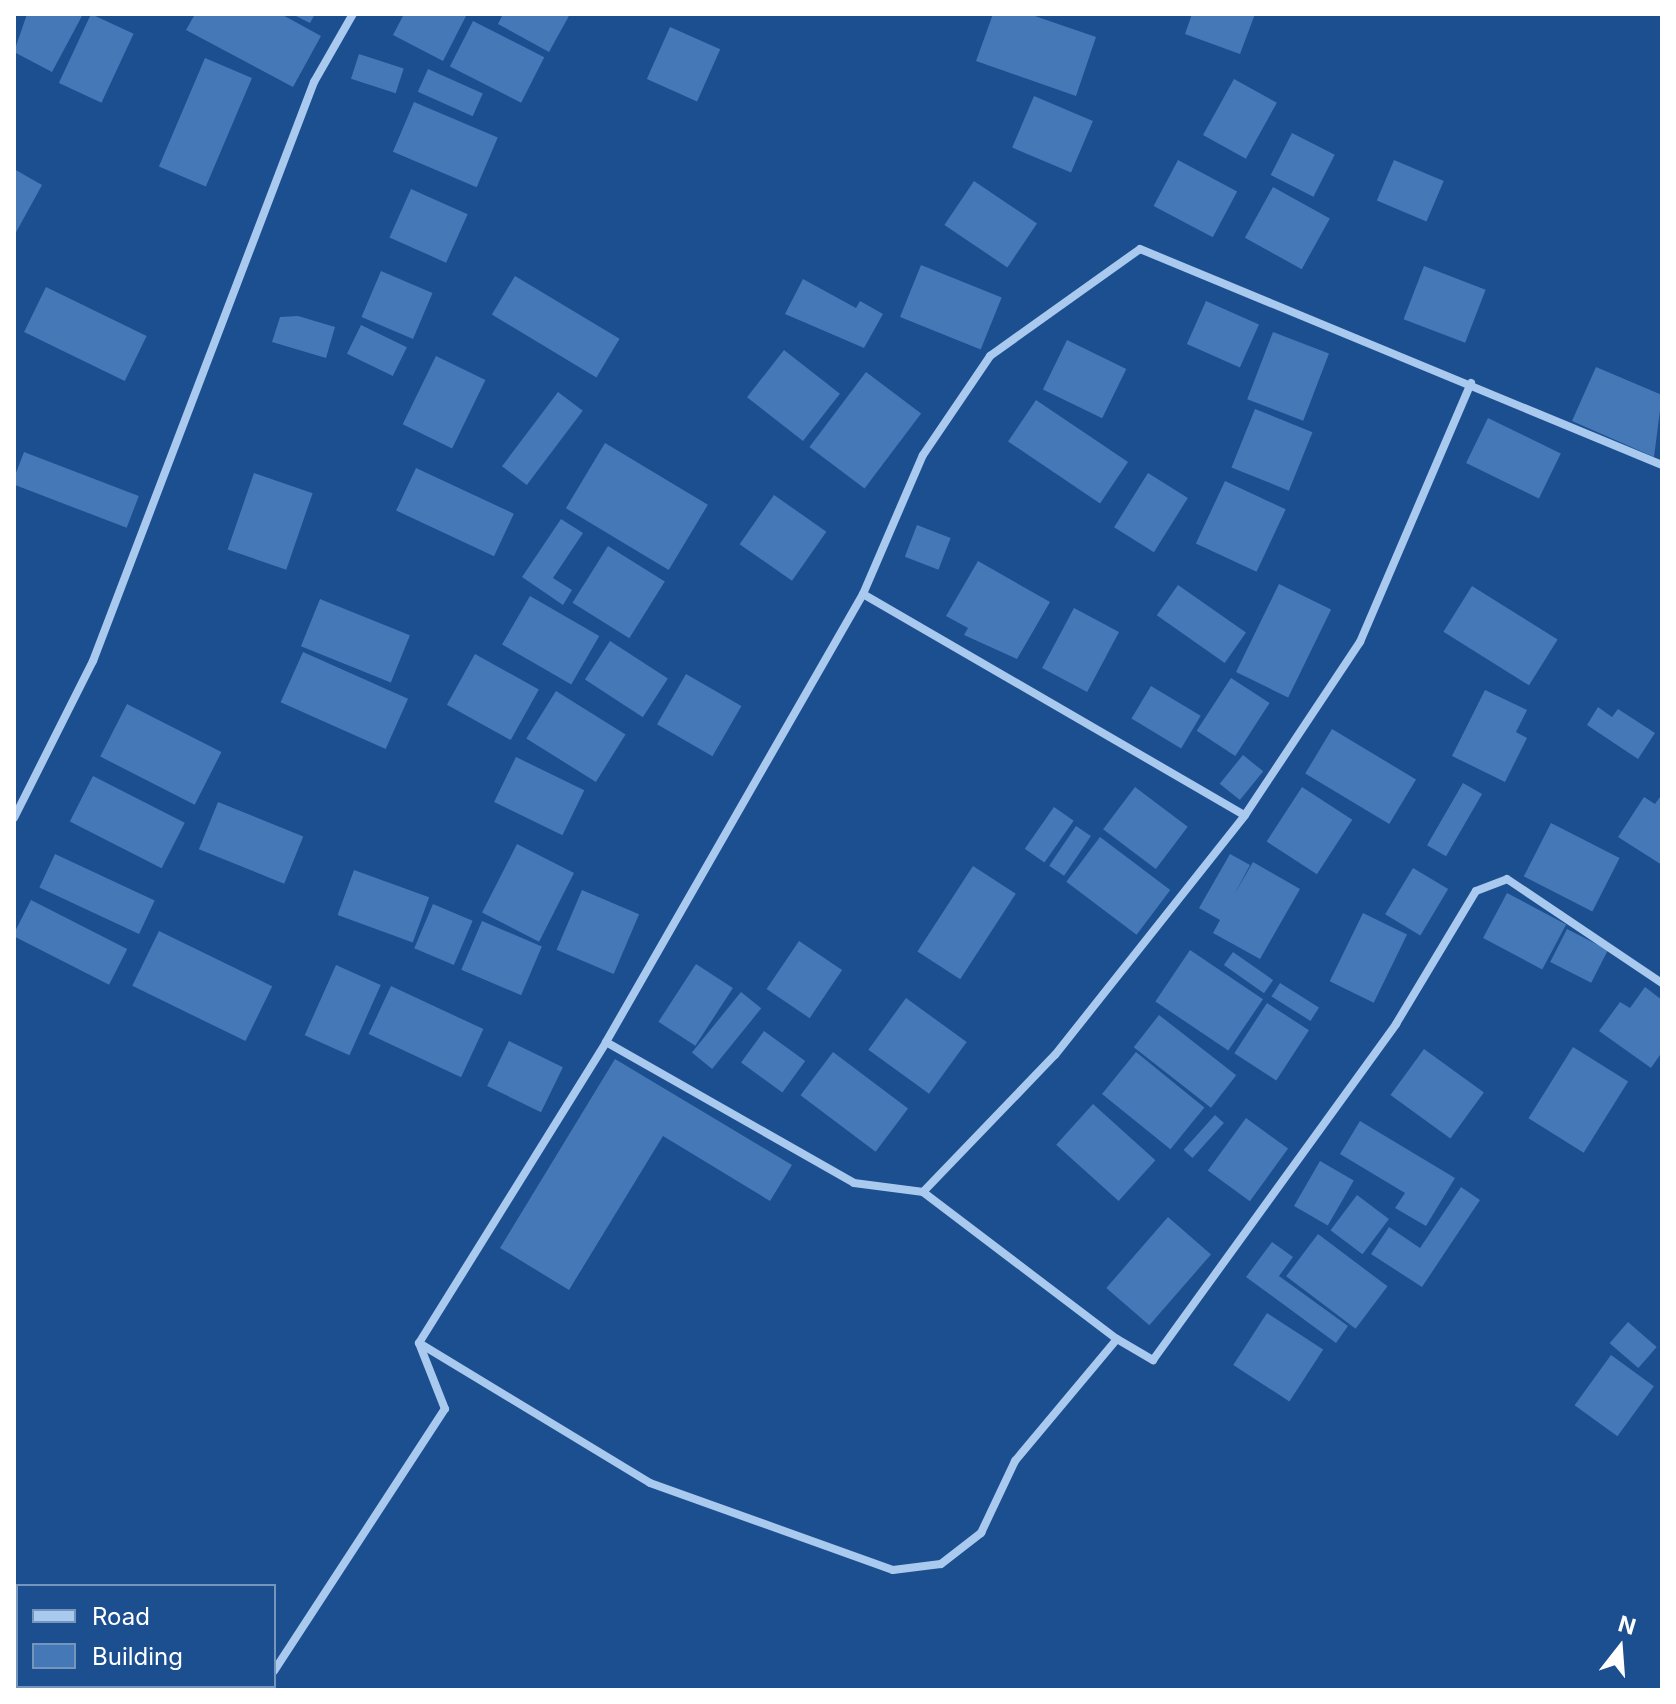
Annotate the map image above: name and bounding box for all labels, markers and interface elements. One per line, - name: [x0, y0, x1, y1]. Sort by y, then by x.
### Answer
- legend: [16, 1584, 276, 1688]
- text: Road: [92, 1602, 150, 1631]
- north arrow: [1580, 1608, 1660, 1688]
- text: N: [1615, 1610, 1639, 1640]
- text: Building: [92, 1642, 183, 1671]

